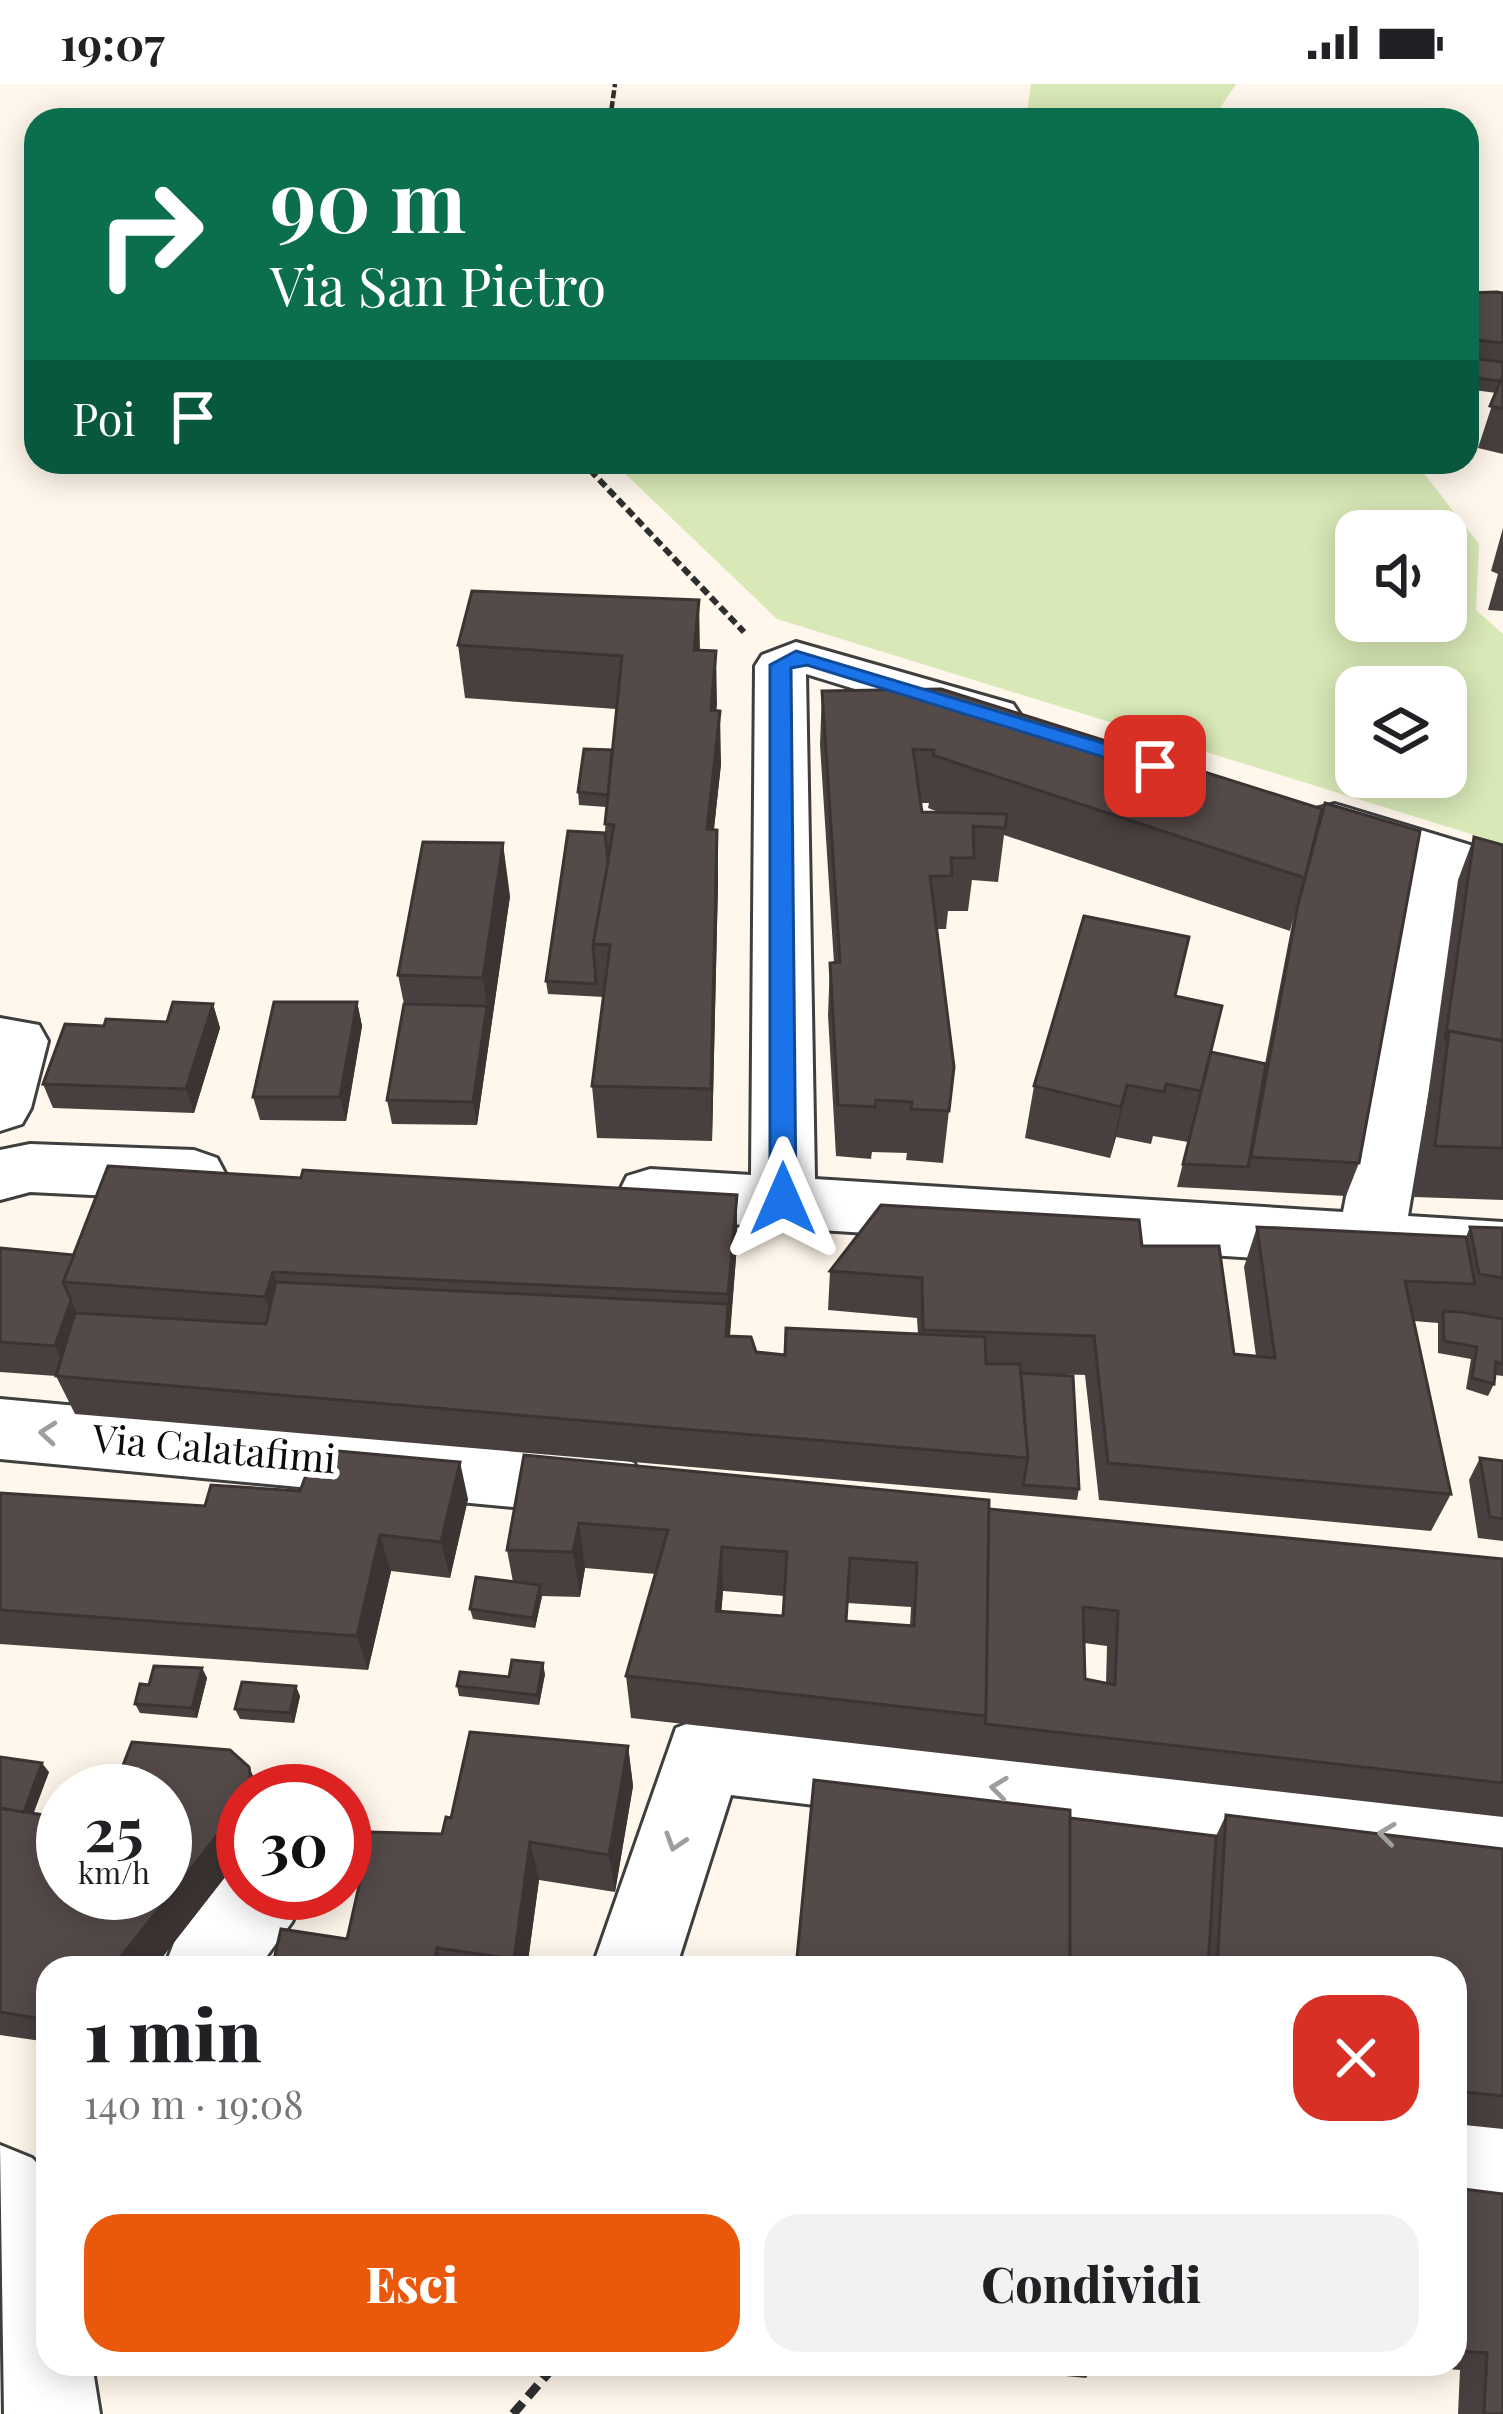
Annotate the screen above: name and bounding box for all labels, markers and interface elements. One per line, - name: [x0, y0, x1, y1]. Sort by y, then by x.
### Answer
- text: 19:07: [60, 12, 165, 72]
- text: 90 m: [270, 142, 466, 254]
- icon: right: [72, 156, 228, 312]
- text: Via San Pietro: [270, 249, 606, 321]
- icon: arrive: [160, 384, 226, 450]
- text: Poi: [72, 387, 136, 447]
- map controls: [1335, 510, 1467, 798]
- button: sound: [1335, 510, 1467, 642]
- button: layers: [1335, 666, 1467, 798]
- pin: [1104, 715, 1206, 817]
- icon: arrive: [1122, 733, 1188, 799]
- position arrow: [720, 1136, 846, 1262]
- street label: Via Calatafimi: [89, 1410, 338, 1484]
- one-way arrow: [38, 1421, 57, 1446]
- speed limit sign: 30: [216, 1764, 372, 1920]
- one-way arrow: [990, 1776, 1009, 1802]
- text: 25: [85, 1787, 143, 1867]
- one-way arrow: [1377, 1821, 1397, 1847]
- one-way arrow: [665, 1831, 690, 1852]
- text: km/h: [78, 1852, 150, 1892]
- text: 1 min: [84, 1984, 262, 2080]
- button: close: [1293, 1995, 1419, 2121]
- text: 140 m · 19:08: [84, 2077, 304, 2129]
- button: Esci: [84, 2214, 740, 2352]
- button: Condividi: [764, 2214, 1419, 2352]

